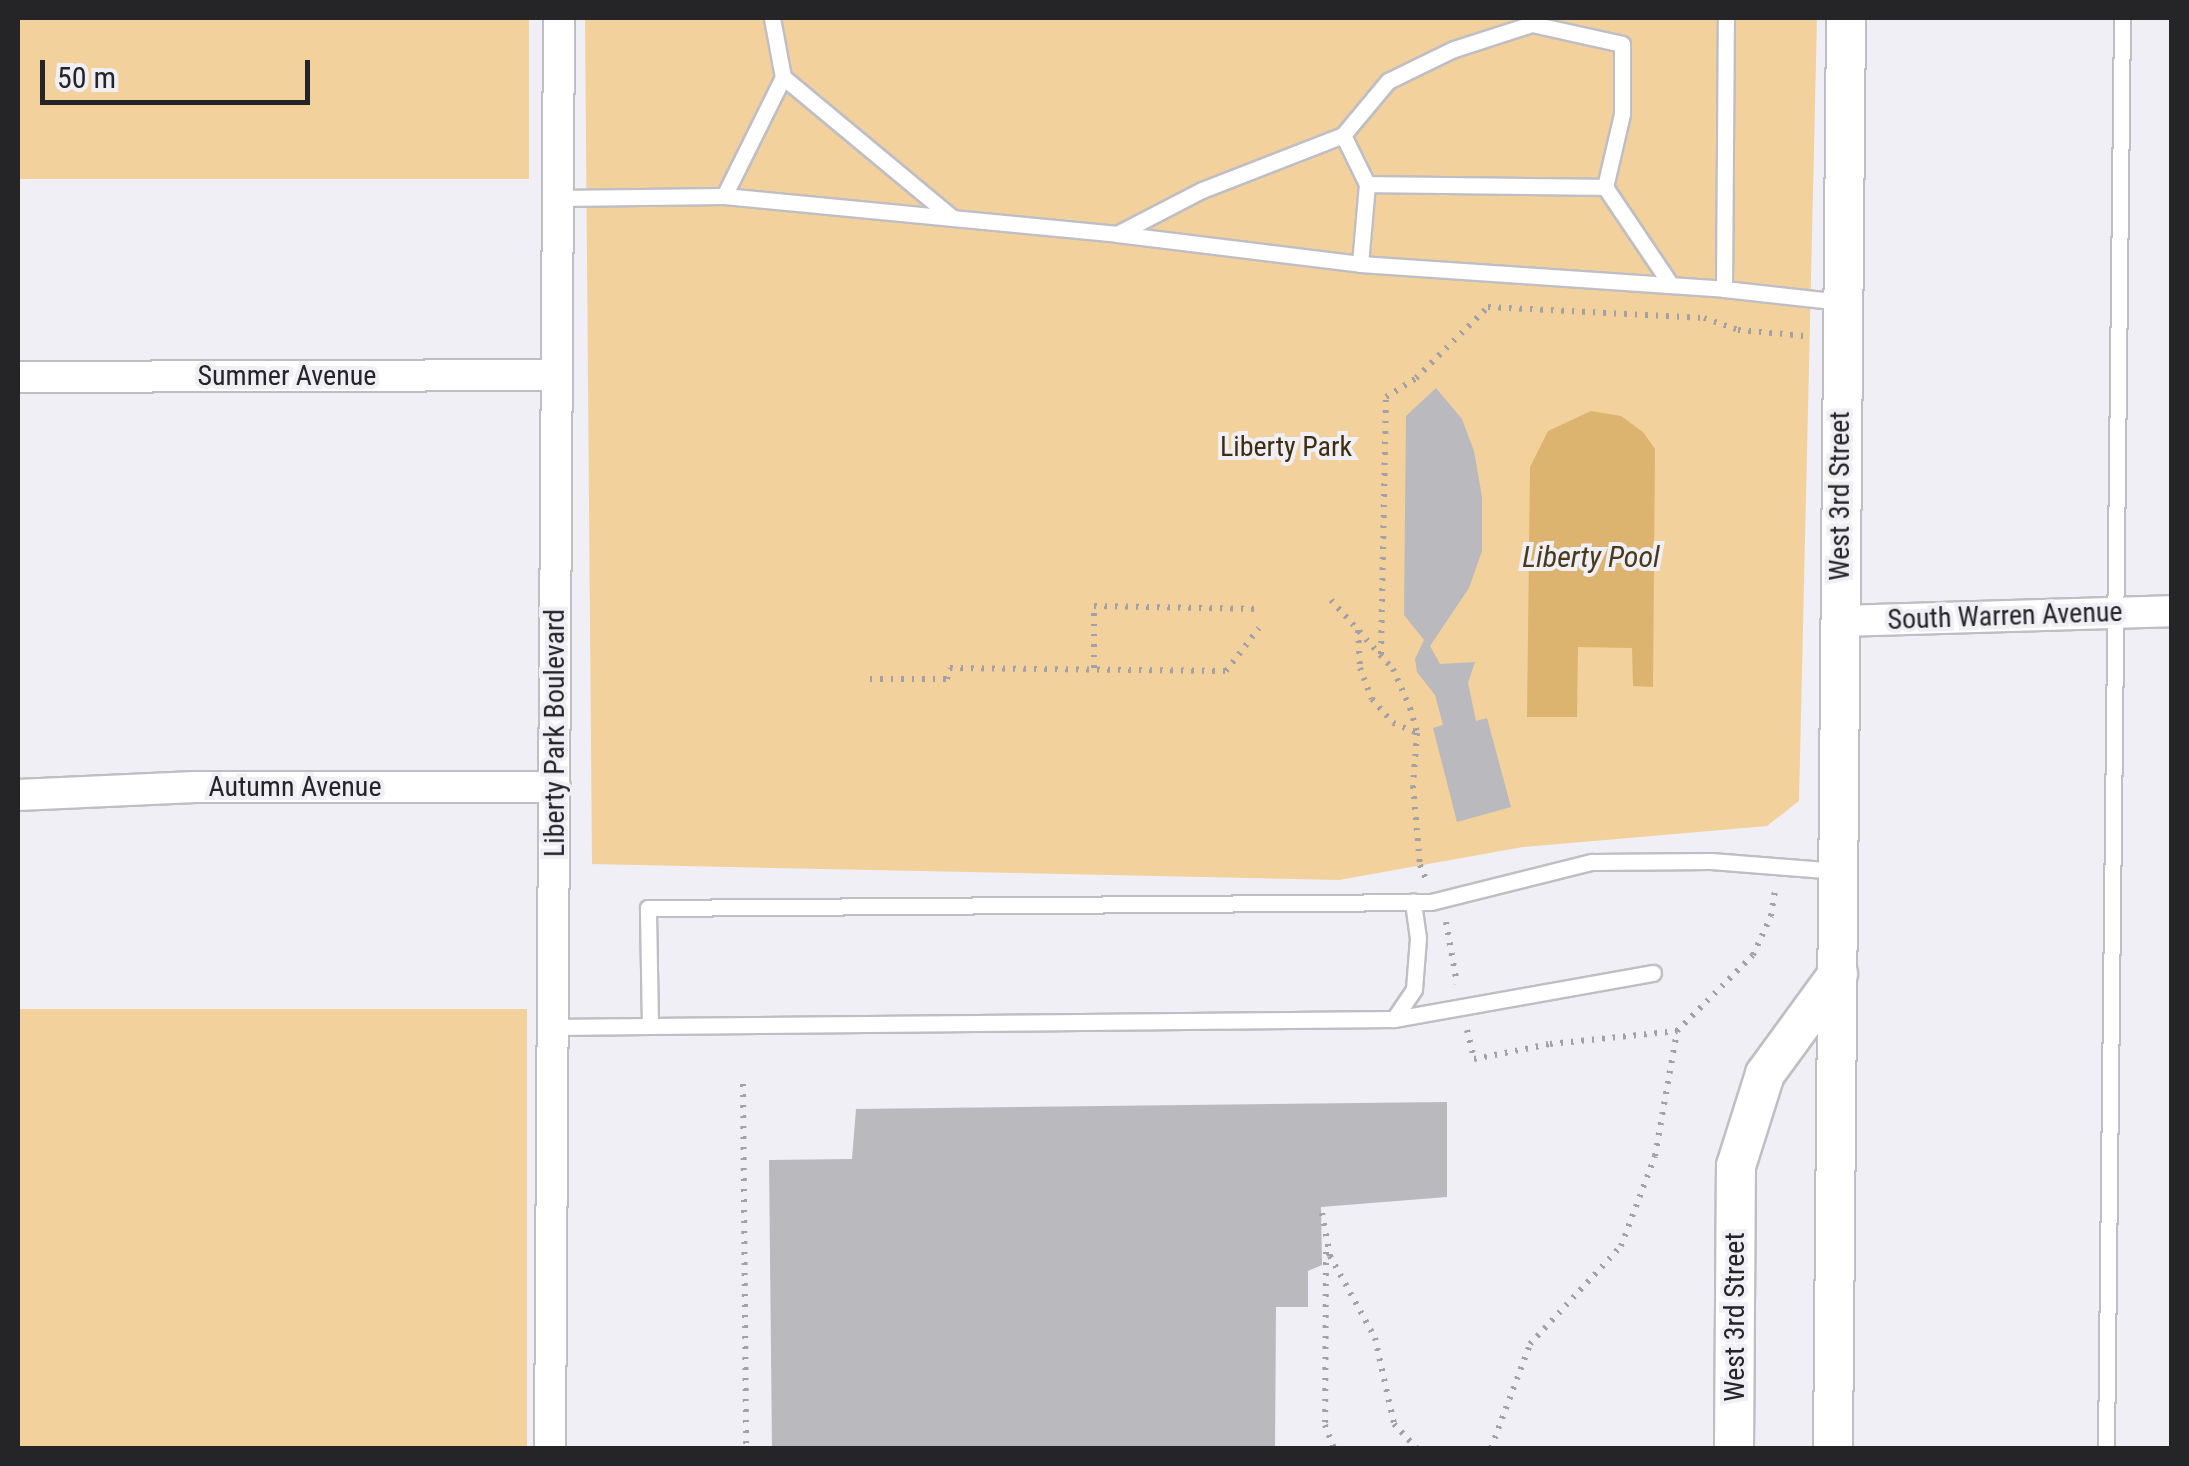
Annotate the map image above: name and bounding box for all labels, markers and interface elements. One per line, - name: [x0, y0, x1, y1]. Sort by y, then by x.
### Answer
- scale bar: [45, 40, 315, 102]
- text: 50 m: [57, 60, 116, 95]
- street label: Summer Avenue: [198, 359, 376, 393]
- street label: West 3rd Street: [1823, 411, 1857, 581]
- park label: Liberty Park: [1220, 430, 1352, 464]
- water label: Liberty Pool: [1522, 539, 1660, 575]
- street label: South Warren Avenue: [1887, 595, 2123, 637]
- street label: Liberty Park Boulevard: [538, 609, 572, 857]
- street label: Autumn Avenue: [208, 770, 382, 804]
- street label: West 3rd Street: [1718, 1232, 1752, 1402]

